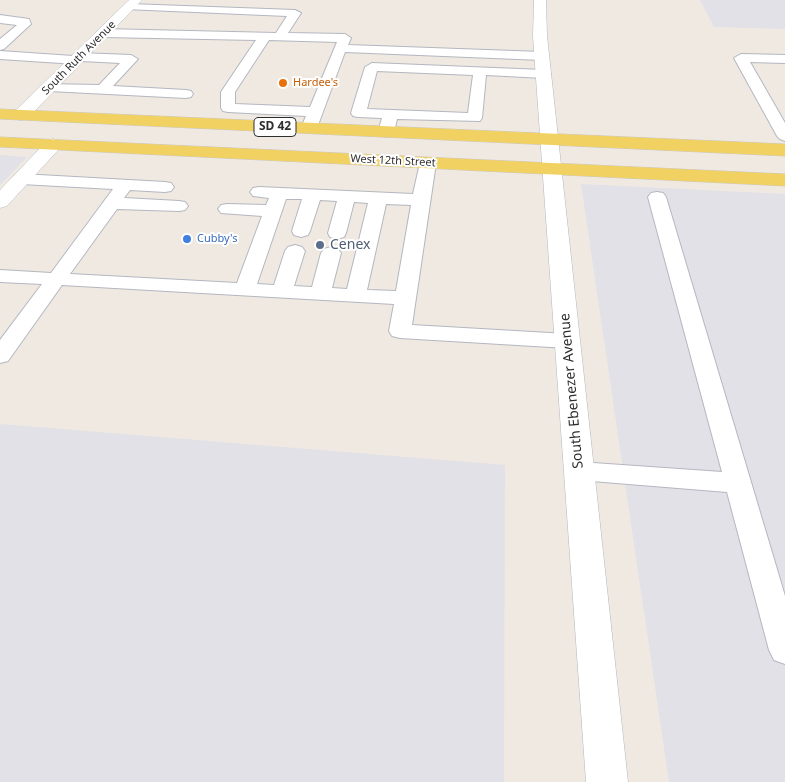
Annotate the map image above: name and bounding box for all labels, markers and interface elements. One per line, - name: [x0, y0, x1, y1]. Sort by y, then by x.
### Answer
- street label: South Ruth Avenue: [39, 18, 119, 98]
- place label: Hardee's: [293, 76, 338, 90]
- marker: Hardee's: [277, 77, 289, 89]
- road number: SD 42: [254, 118, 296, 136]
- street label: West 12th Street: [350, 152, 436, 170]
- place label: Cubby's: [197, 232, 238, 246]
- marker: Cubby's: [181, 233, 193, 245]
- place label: Cenex: [330, 237, 370, 253]
- marker: Cenex: [314, 239, 326, 251]
- street label: South Ebenezer Avenue: [557, 313, 587, 469]

